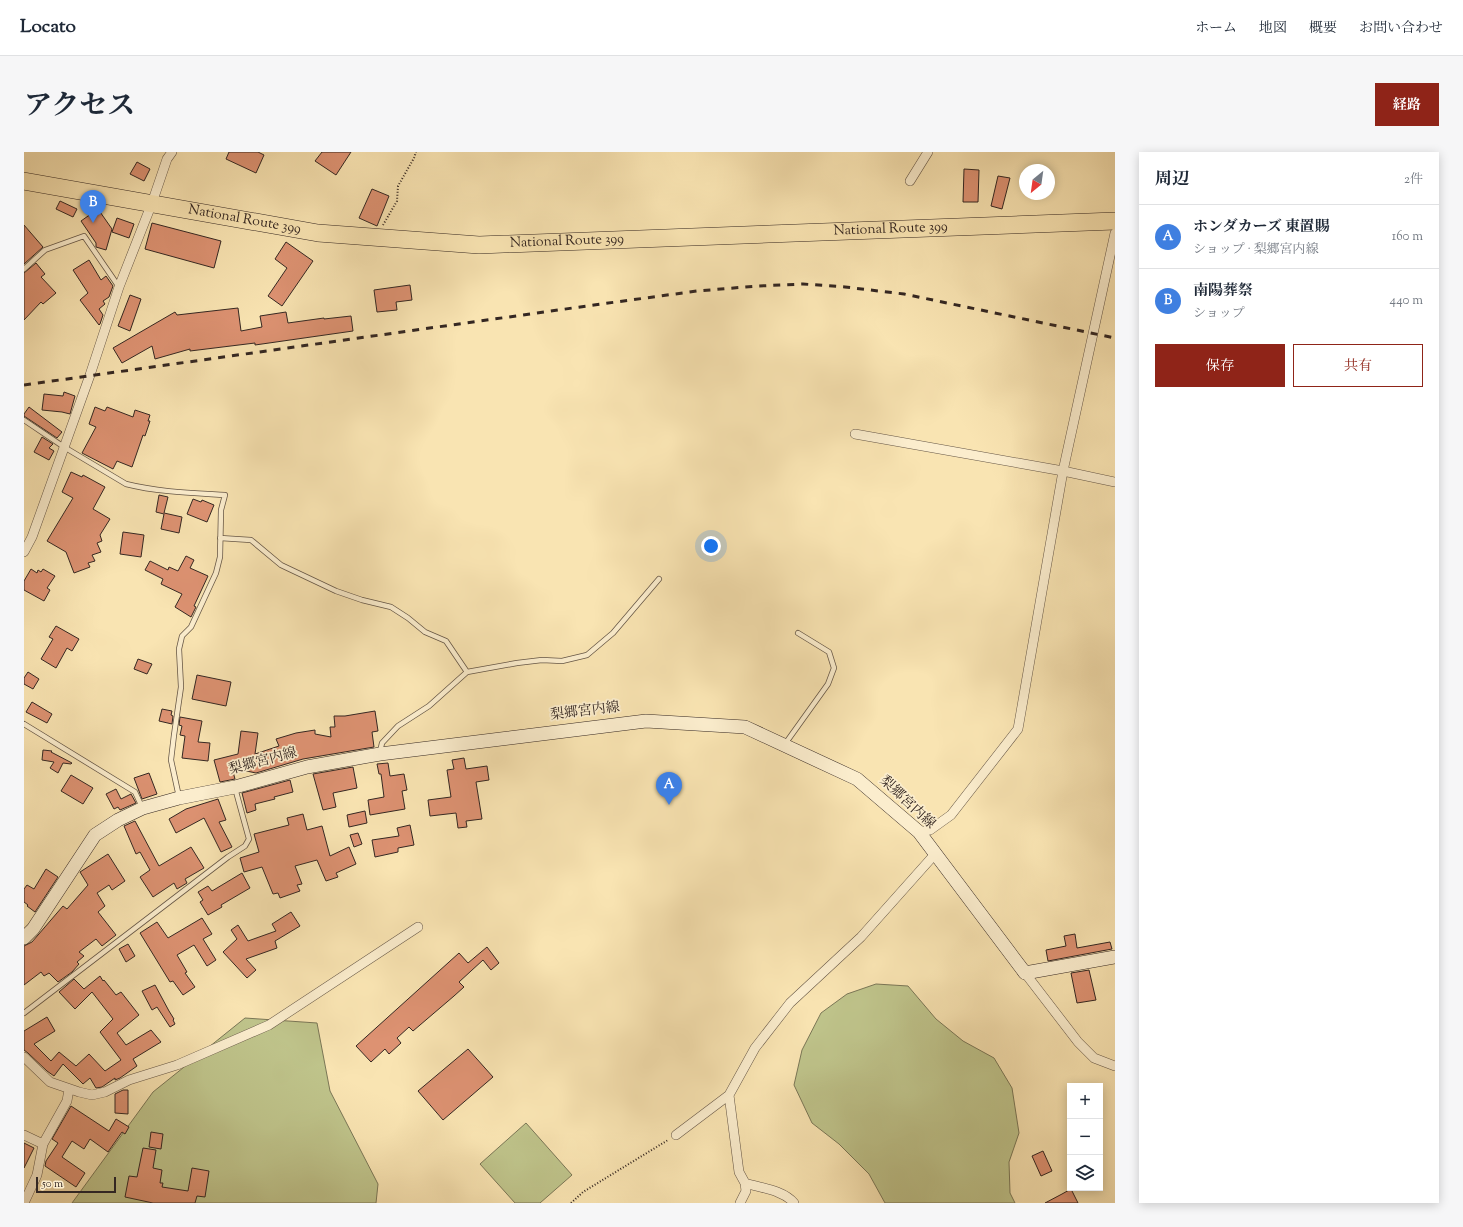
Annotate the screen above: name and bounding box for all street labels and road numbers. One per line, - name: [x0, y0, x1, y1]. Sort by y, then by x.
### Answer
- street label: National Route 399: [187, 200, 303, 240]
- street label: National Route 399: [833, 217, 948, 242]
- street label: National Route 399: [509, 230, 625, 254]
- street label: 梨郷宮内線: [549, 698, 621, 726]
- street label: 梨郷宮内線: [227, 743, 299, 781]
- street label: 梨郷宮内線: [875, 772, 939, 834]

